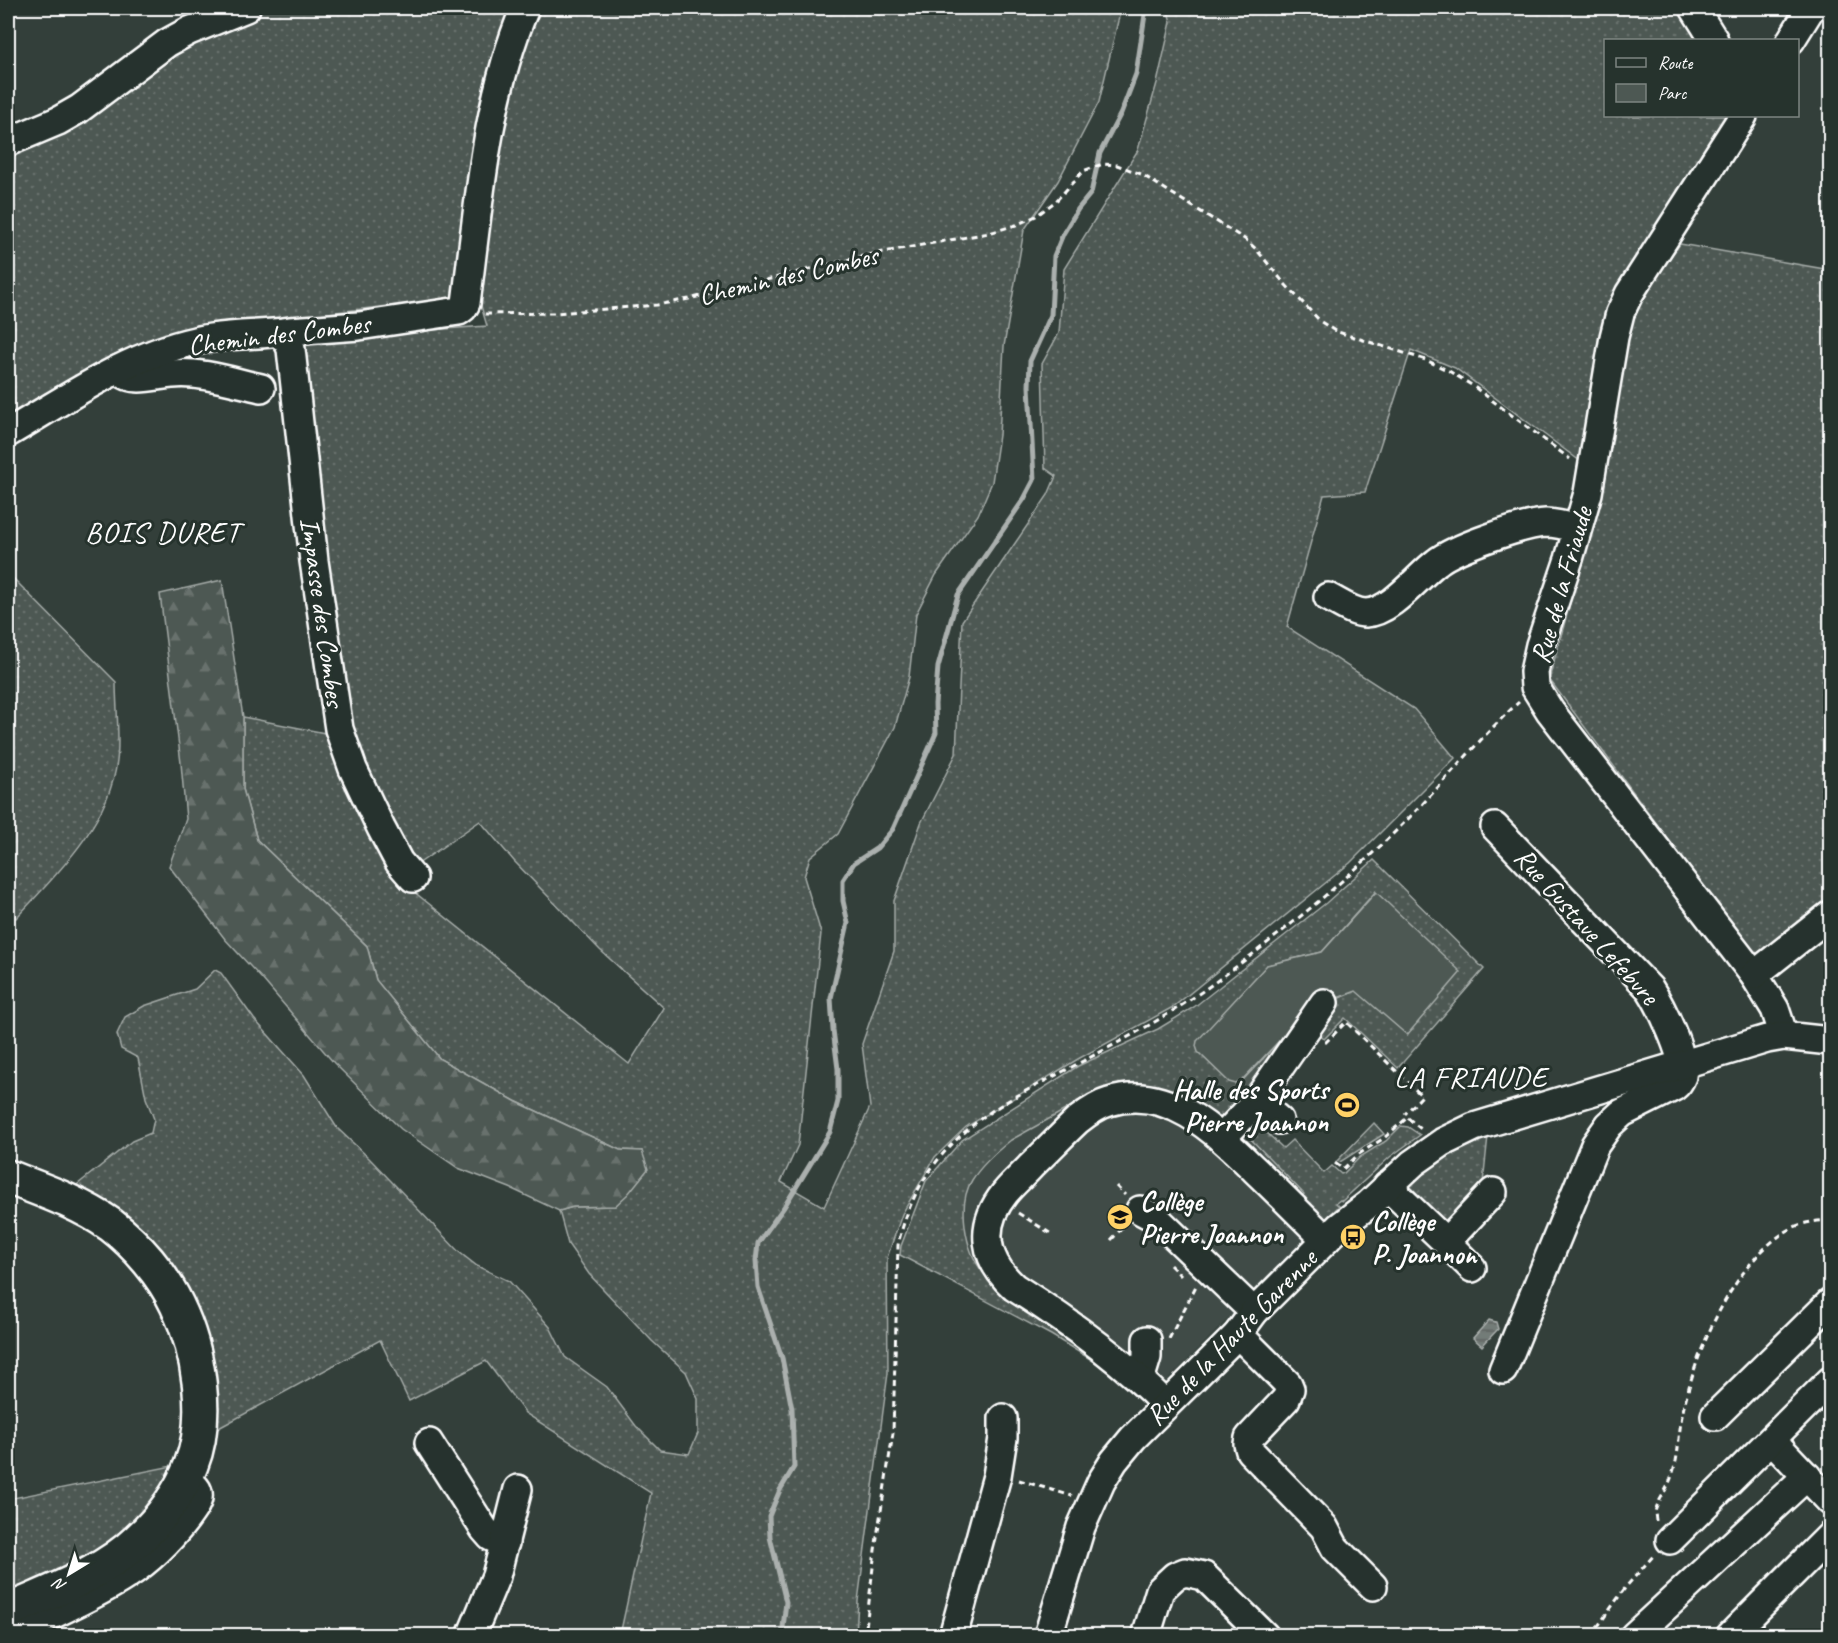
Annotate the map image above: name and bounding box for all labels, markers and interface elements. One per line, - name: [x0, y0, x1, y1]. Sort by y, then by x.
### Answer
- legend: [1604, 39, 1799, 117]
- text: Route: [1658, 52, 1693, 74]
- text: Parc: [1658, 82, 1687, 104]
- street label: Chemin des Combes: [695, 237, 884, 313]
- street label: Chemin des Combes: [186, 305, 374, 363]
- street label: Rue de la Friaude: [1522, 501, 1601, 667]
- district label: BOIS DURET: [85, 513, 246, 551]
- street label: Impasse des Combes: [292, 515, 354, 711]
- street label: Rue Gustave Lefebvre: [1507, 840, 1668, 1013]
- district label: LA FRIAUDE: [1394, 1058, 1551, 1096]
- place label: Halle des Sports Pierre Joannon: [1172, 1072, 1331, 1139]
- sports icon: Halle des Sports Pierre Joannon: [1332, 1090, 1362, 1120]
- place label: Collège Pierre Joannon: [1140, 1184, 1285, 1251]
- school or university icon: Collège Pierre Joannon: [1105, 1202, 1135, 1232]
- place label: Collège P. Joannon: [1372, 1204, 1478, 1271]
- bus stop icon: Collège P. Joannon: [1338, 1222, 1368, 1252]
- street label: Rue de la Haute Garenne: [1138, 1240, 1326, 1433]
- north arrow: [39, 1544, 99, 1604]
- text: N: [48, 1572, 70, 1596]

